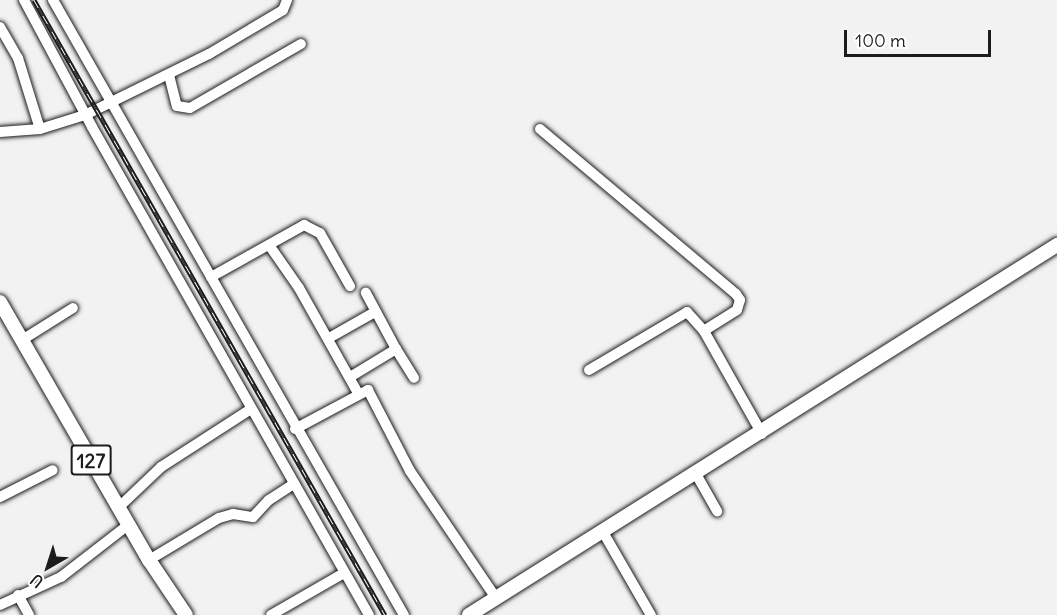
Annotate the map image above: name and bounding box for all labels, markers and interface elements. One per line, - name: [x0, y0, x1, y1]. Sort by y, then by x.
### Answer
- scale bar: [847, 18, 994, 56]
- text: 100 m: [855, 29, 906, 52]
- road number: 127: [70, 443, 112, 477]
- north arrow: [18, 537, 78, 597]
- text: U: [26, 570, 47, 592]

